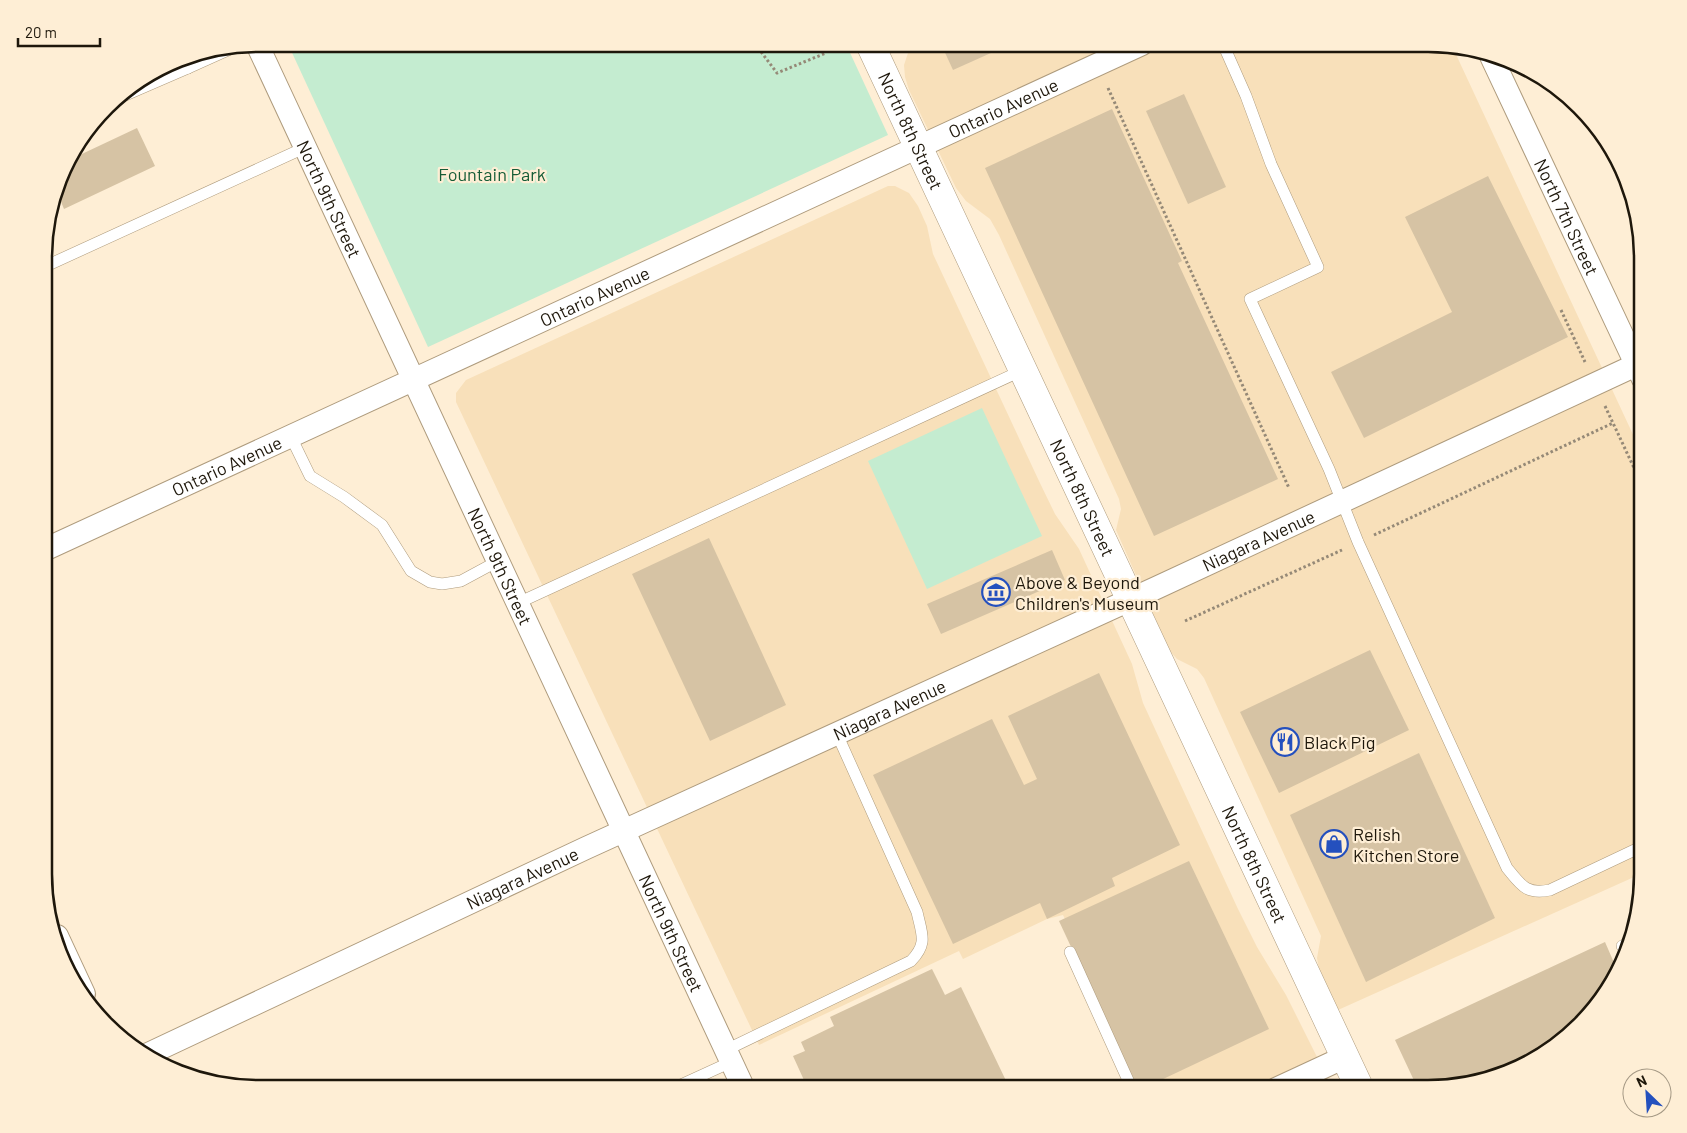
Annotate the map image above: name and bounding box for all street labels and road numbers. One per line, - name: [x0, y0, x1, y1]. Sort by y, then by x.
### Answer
- street label: North 8th Street: [874, 69, 948, 193]
- street label: Ontario Avenue: [945, 73, 1062, 143]
- street label: North 9th Street: [292, 137, 366, 261]
- street label: North 7th Street: [1530, 155, 1604, 279]
- street label: Ontario Avenue: [536, 261, 653, 331]
- street label: Ontario Avenue: [168, 431, 285, 501]
- street label: North 8th Street: [1046, 435, 1120, 560]
- street label: North 9th Street: [463, 504, 537, 628]
- street label: Niagara Avenue: [1199, 505, 1318, 576]
- street label: Niagara Avenue: [830, 674, 949, 745]
- street label: North 8th Street: [1218, 802, 1292, 927]
- street label: Niagara Avenue: [463, 842, 582, 914]
- street label: North 9th Street: [635, 871, 708, 995]

